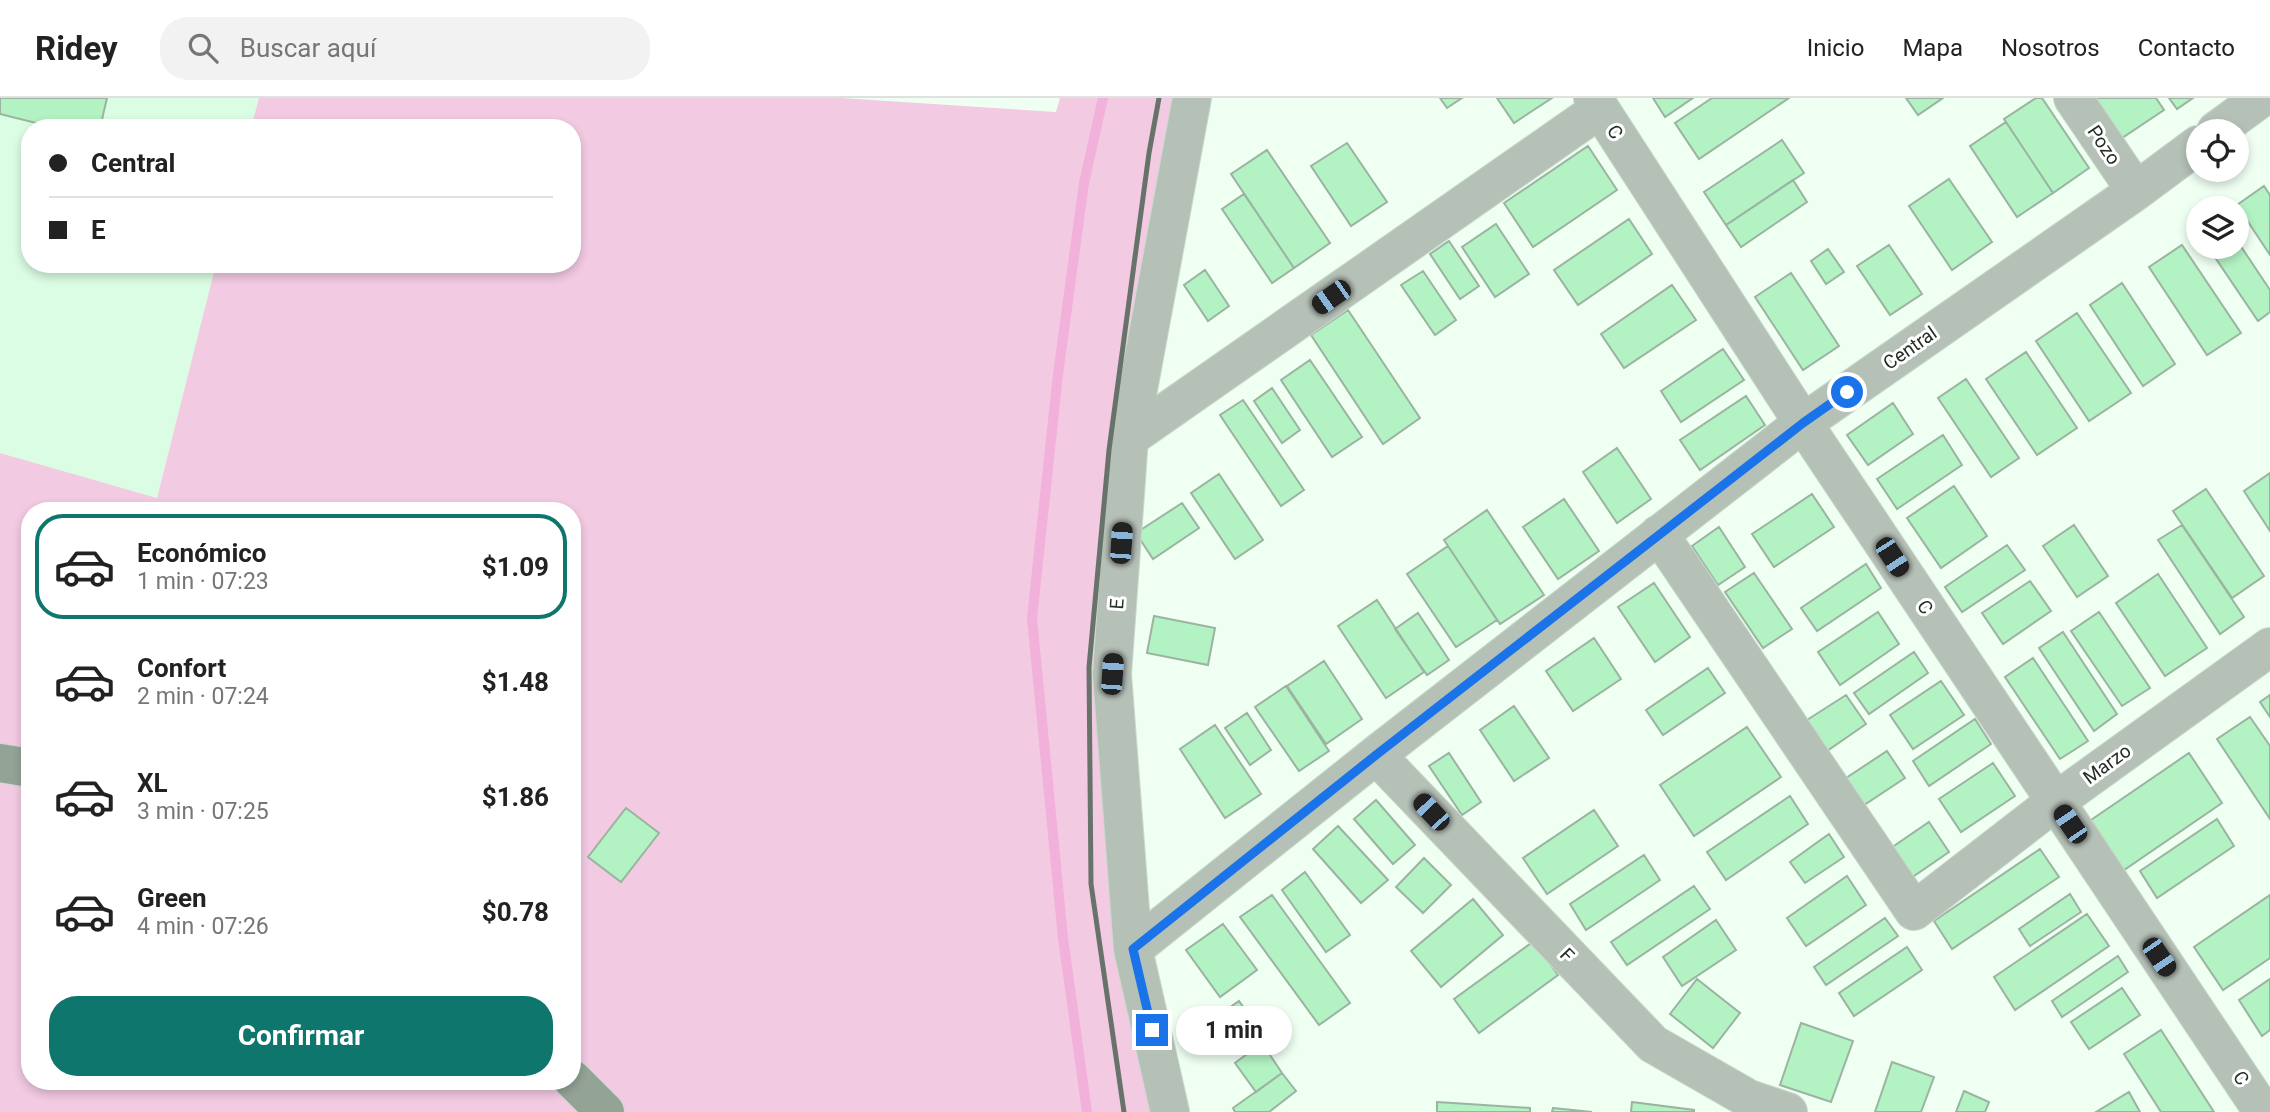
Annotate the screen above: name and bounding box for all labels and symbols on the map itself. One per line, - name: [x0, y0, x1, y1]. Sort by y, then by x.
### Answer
- street label: C: [1602, 121, 1628, 143]
- street label: Pozo: [2083, 121, 2125, 169]
- car: [1308, 276, 1355, 318]
- street label: Central: [1879, 321, 1941, 375]
- route start: [1831, 376, 1863, 408]
- car: [1110, 521, 1133, 565]
- car: [1872, 534, 1913, 580]
- street label: C: [1912, 595, 1938, 619]
- street label: E: [1105, 598, 1129, 610]
- car: [1101, 652, 1124, 696]
- street label: Marzo: [2079, 739, 2135, 789]
- car: [1409, 789, 1454, 835]
- car: [2050, 801, 2091, 847]
- car: [2139, 934, 2180, 980]
- street label: F: [1555, 943, 1579, 967]
- callout: 1 min: [1176, 1006, 1292, 1054]
- route end: [1136, 1014, 1168, 1046]
- street label: C: [2228, 1066, 2254, 1090]

